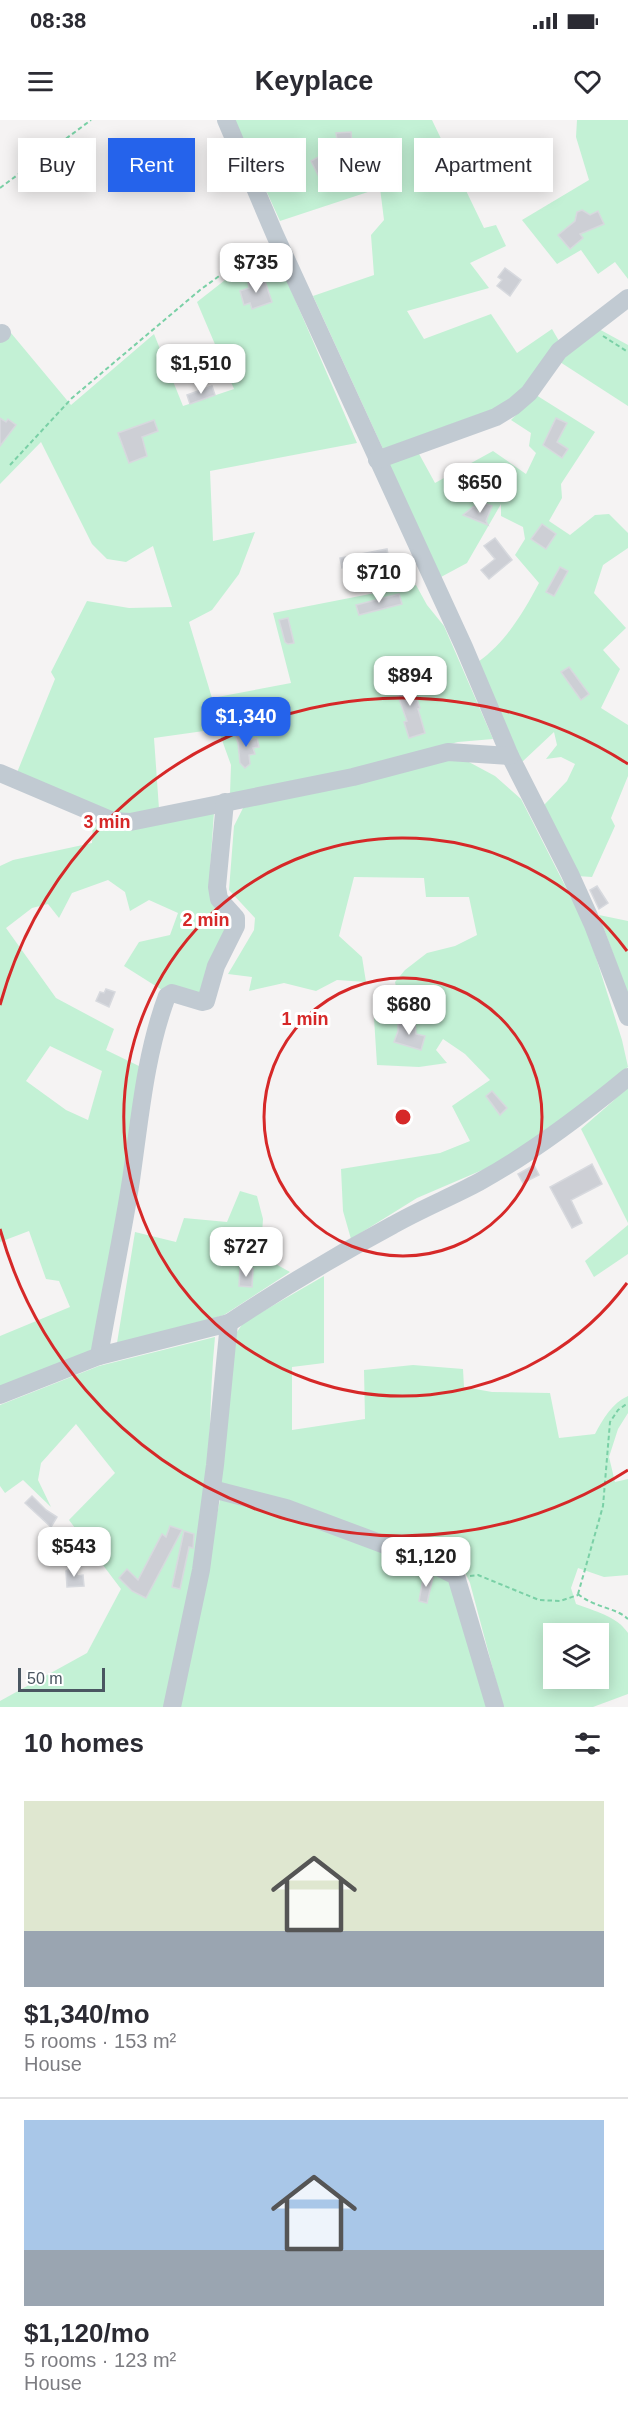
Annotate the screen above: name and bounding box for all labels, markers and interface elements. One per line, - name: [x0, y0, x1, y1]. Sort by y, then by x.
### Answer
- text: 08:38: [30, 8, 86, 33]
- icon: menu: [24, 65, 57, 98]
- icon: heart: [571, 65, 604, 98]
- text: Keyplace: [255, 66, 373, 96]
- chip: Buy: [18, 138, 96, 192]
- chip: Rent: [108, 138, 195, 192]
- chip: Filters: [207, 138, 306, 192]
- chip: New: [318, 138, 402, 192]
- chip: Apartment: [414, 138, 553, 192]
- pin: $735: [220, 243, 292, 294]
- text: $735: [234, 251, 278, 273]
- pin: $1,510: [152, 344, 250, 395]
- text: $1,510: [170, 352, 232, 374]
- pin: $650: [444, 463, 516, 514]
- text: $650: [458, 471, 502, 493]
- pin: $710: [343, 553, 415, 604]
- text: $710: [357, 561, 401, 583]
- pin: $894: [374, 656, 446, 707]
- text: $894: [388, 664, 432, 686]
- pin: $1,340: [197, 697, 295, 748]
- text: $1,340: [215, 705, 277, 727]
- text: 3 min: [83, 812, 131, 832]
- text: 2 min: [182, 910, 230, 930]
- pin: $680: [373, 985, 445, 1036]
- text: $680: [387, 993, 431, 1015]
- text: 1 min: [281, 1009, 329, 1029]
- centre of rings: [393, 1107, 413, 1127]
- pin: $727: [210, 1227, 282, 1278]
- text: $727: [224, 1235, 268, 1257]
- pin: $543: [38, 1527, 110, 1578]
- text: $543: [52, 1535, 96, 1557]
- pin: $1,120: [377, 1537, 475, 1588]
- text: $1,120: [395, 1545, 457, 1567]
- map controls: [543, 1623, 609, 1689]
- button: layers: [543, 1623, 609, 1689]
- scale bar: [18, 1665, 105, 1692]
- text: 50 m: [27, 1670, 63, 1687]
- icon: filters: [571, 1727, 604, 1760]
- text: 10 homes: [24, 1728, 144, 1758]
- icon: home: [260, 1840, 368, 1948]
- text: $1,340/mo: [24, 1999, 150, 2029]
- text: 5 rooms · 153 m²: [24, 2030, 176, 2052]
- text: House: [24, 2053, 82, 2075]
- icon: home: [260, 2159, 368, 2267]
- text: $1,120/mo: [24, 2318, 150, 2348]
- text: 5 rooms · 123 m²: [24, 2349, 176, 2371]
- text: House: [24, 2372, 82, 2394]

